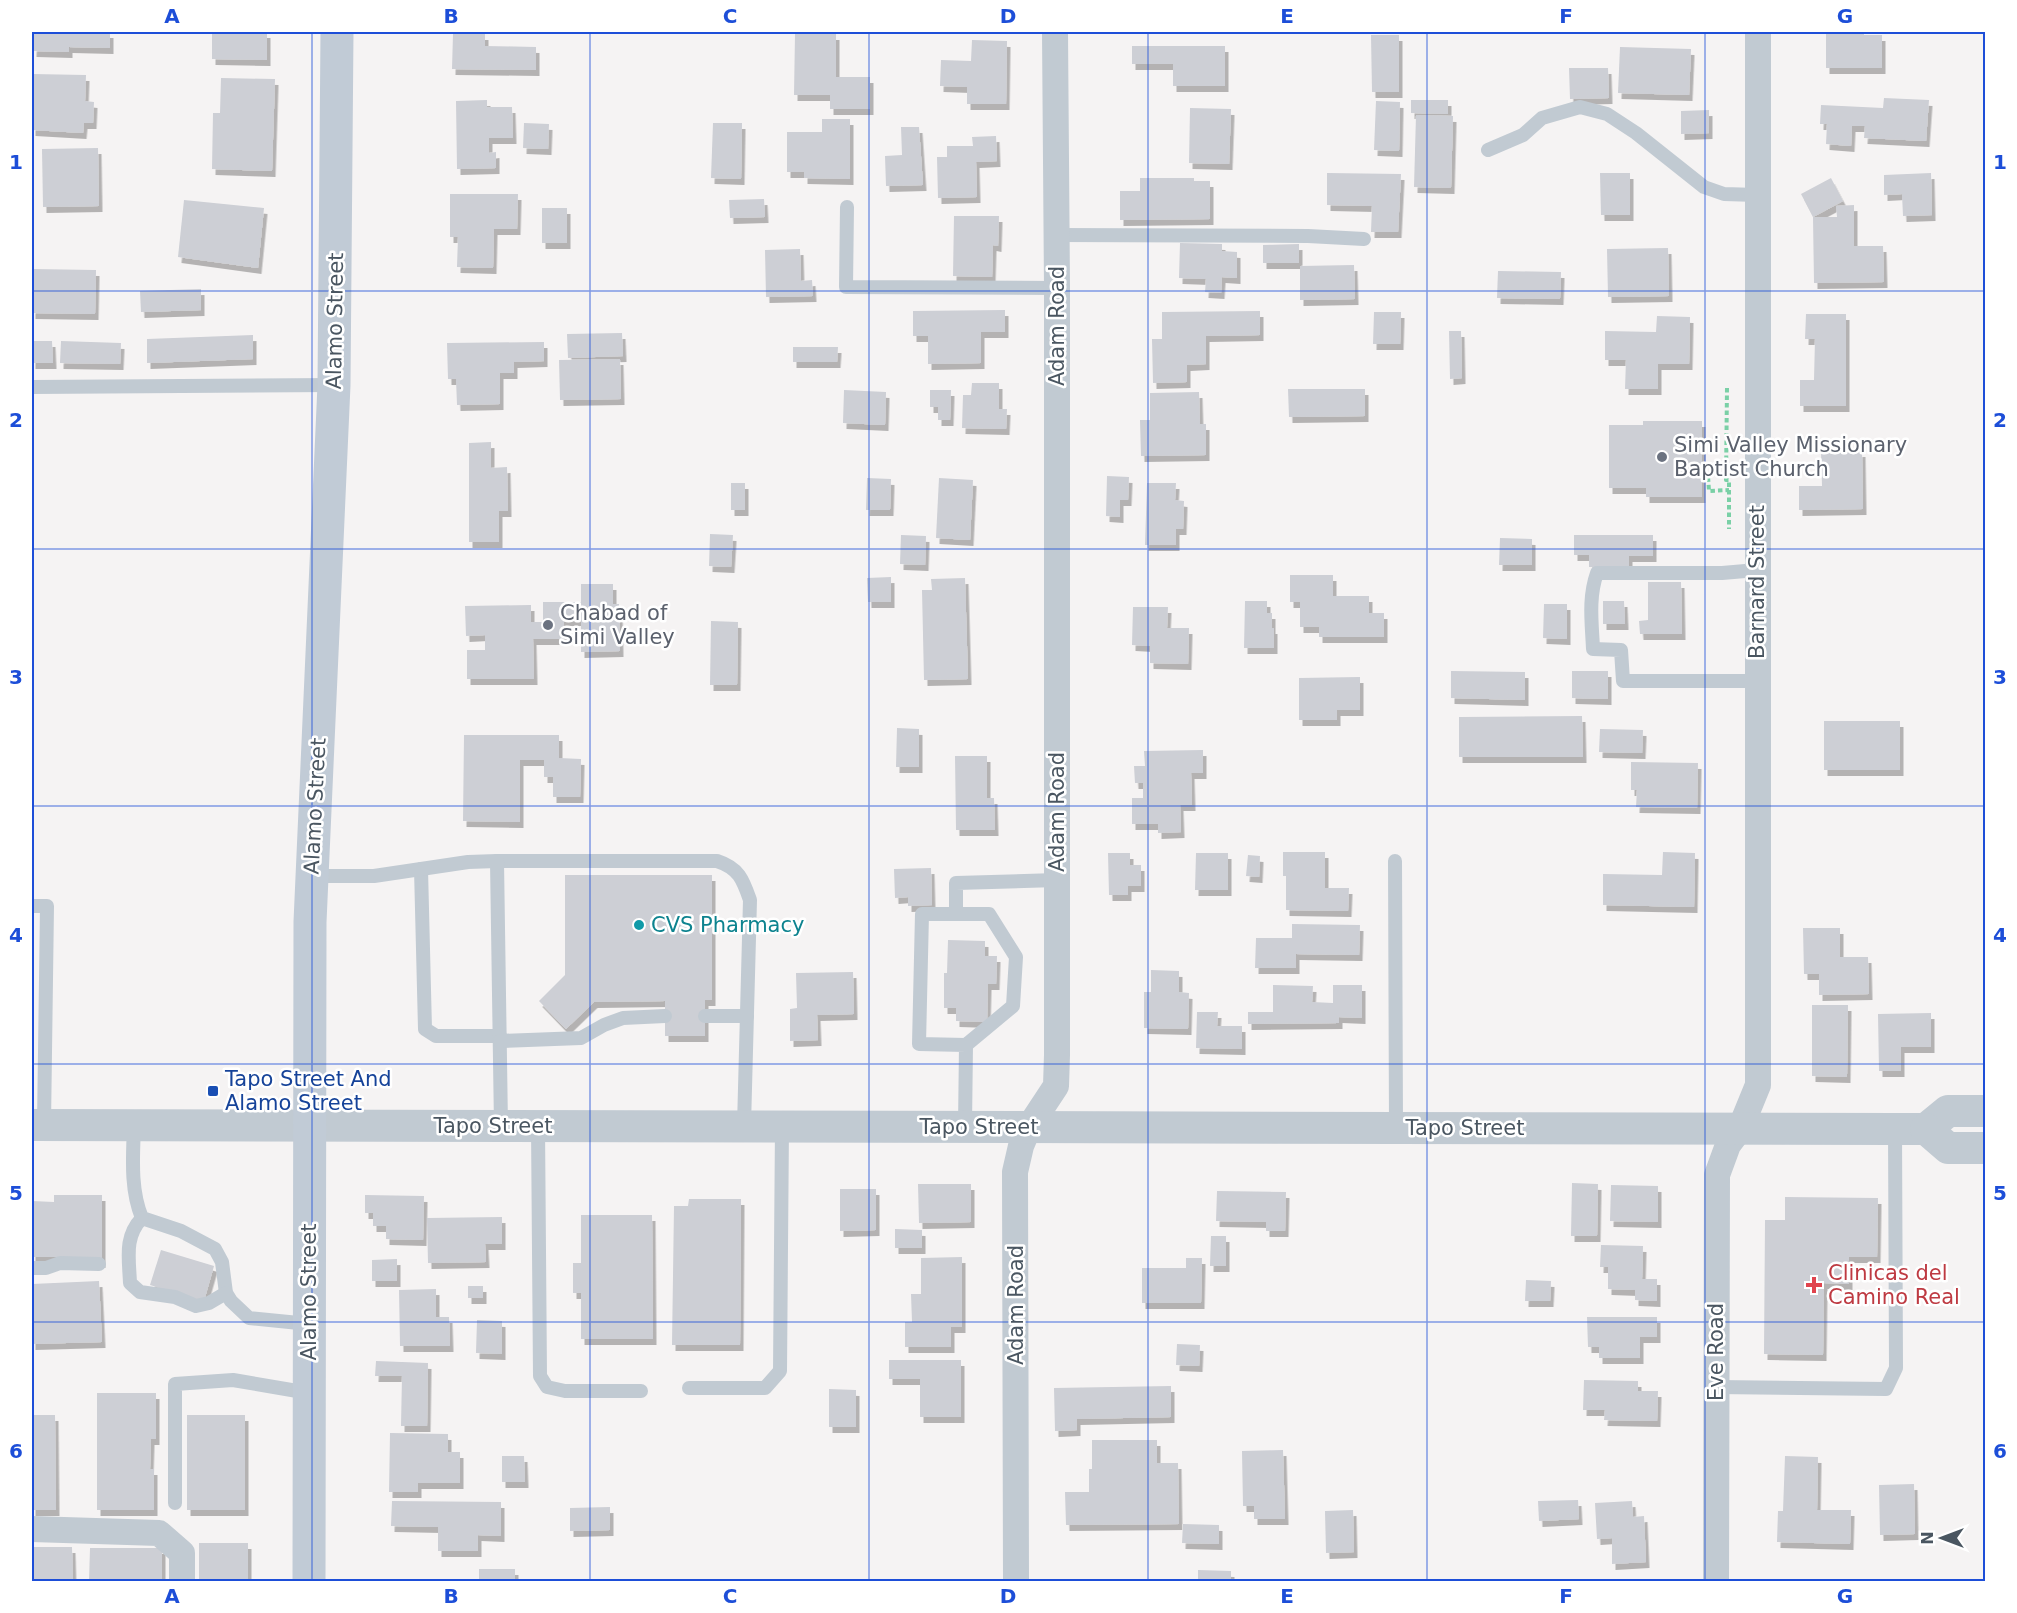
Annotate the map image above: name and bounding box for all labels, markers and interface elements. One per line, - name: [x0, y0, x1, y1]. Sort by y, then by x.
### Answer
- text: A: [164, 4, 180, 28]
- text: B: [443, 4, 459, 28]
- text: C: [723, 4, 737, 28]
- text: D: [1000, 4, 1016, 28]
- text: E: [1280, 4, 1294, 28]
- text: F: [1559, 4, 1573, 28]
- text: G: [1837, 4, 1853, 28]
- text: 1: [9, 150, 23, 174]
- text: 1: [1993, 150, 2007, 174]
- street label: Alamo Street: [322, 252, 348, 390]
- street label: Adam Road: [1045, 266, 1069, 386]
- text: 2: [9, 408, 23, 432]
- text: 2: [1993, 408, 2007, 432]
- place label: Simi Valley Missionary Baptist Church: [1674, 433, 1907, 481]
- marker: Simi Valley Missionary Baptist Church: [1655, 450, 1669, 464]
- street label: Barnard Street: [1745, 505, 1769, 659]
- place label: Chabad of Simi Valley: [560, 601, 675, 649]
- marker: Chabad of Simi Valley: [541, 618, 555, 632]
- text: 3: [9, 665, 23, 689]
- text: 3: [1993, 665, 2007, 689]
- street label: Alamo Street: [299, 737, 331, 875]
- street label: Adam Road: [1045, 752, 1069, 872]
- place label: CVS Pharmacy: [651, 913, 804, 937]
- marker: CVS Pharmacy: [632, 918, 646, 932]
- text: 4: [9, 923, 23, 947]
- text: 4: [1993, 923, 2007, 947]
- place label: Tapo Street And Alamo Street: [224, 1067, 392, 1115]
- marker: Tapo Street And Alamo Street: [206, 1084, 220, 1098]
- street label: Tapo Street: [433, 1114, 552, 1138]
- street label: Tapo Street: [919, 1115, 1038, 1139]
- street label: Tapo Street: [1405, 1116, 1524, 1140]
- text: 5: [9, 1181, 23, 1205]
- text: 5: [1993, 1181, 2007, 1205]
- street label: Alamo Street: [297, 1224, 321, 1360]
- street label: Adam Road: [1004, 1245, 1028, 1365]
- place label: Clinicas del Camino Real: [1828, 1261, 1960, 1309]
- marker: Clinicas del Camino Real: [1805, 1276, 1823, 1294]
- street label: Eve Road: [1704, 1303, 1728, 1401]
- text: 6: [9, 1439, 23, 1463]
- text: 6: [1993, 1439, 2007, 1463]
- north arrow: [1912, 1508, 1972, 1568]
- text: N: [1918, 1531, 1937, 1545]
- text: A: [164, 1584, 180, 1608]
- text: B: [443, 1584, 459, 1608]
- text: C: [723, 1584, 737, 1608]
- text: D: [1000, 1584, 1016, 1608]
- text: E: [1280, 1584, 1294, 1608]
- text: F: [1559, 1584, 1573, 1608]
- text: G: [1837, 1584, 1853, 1608]

